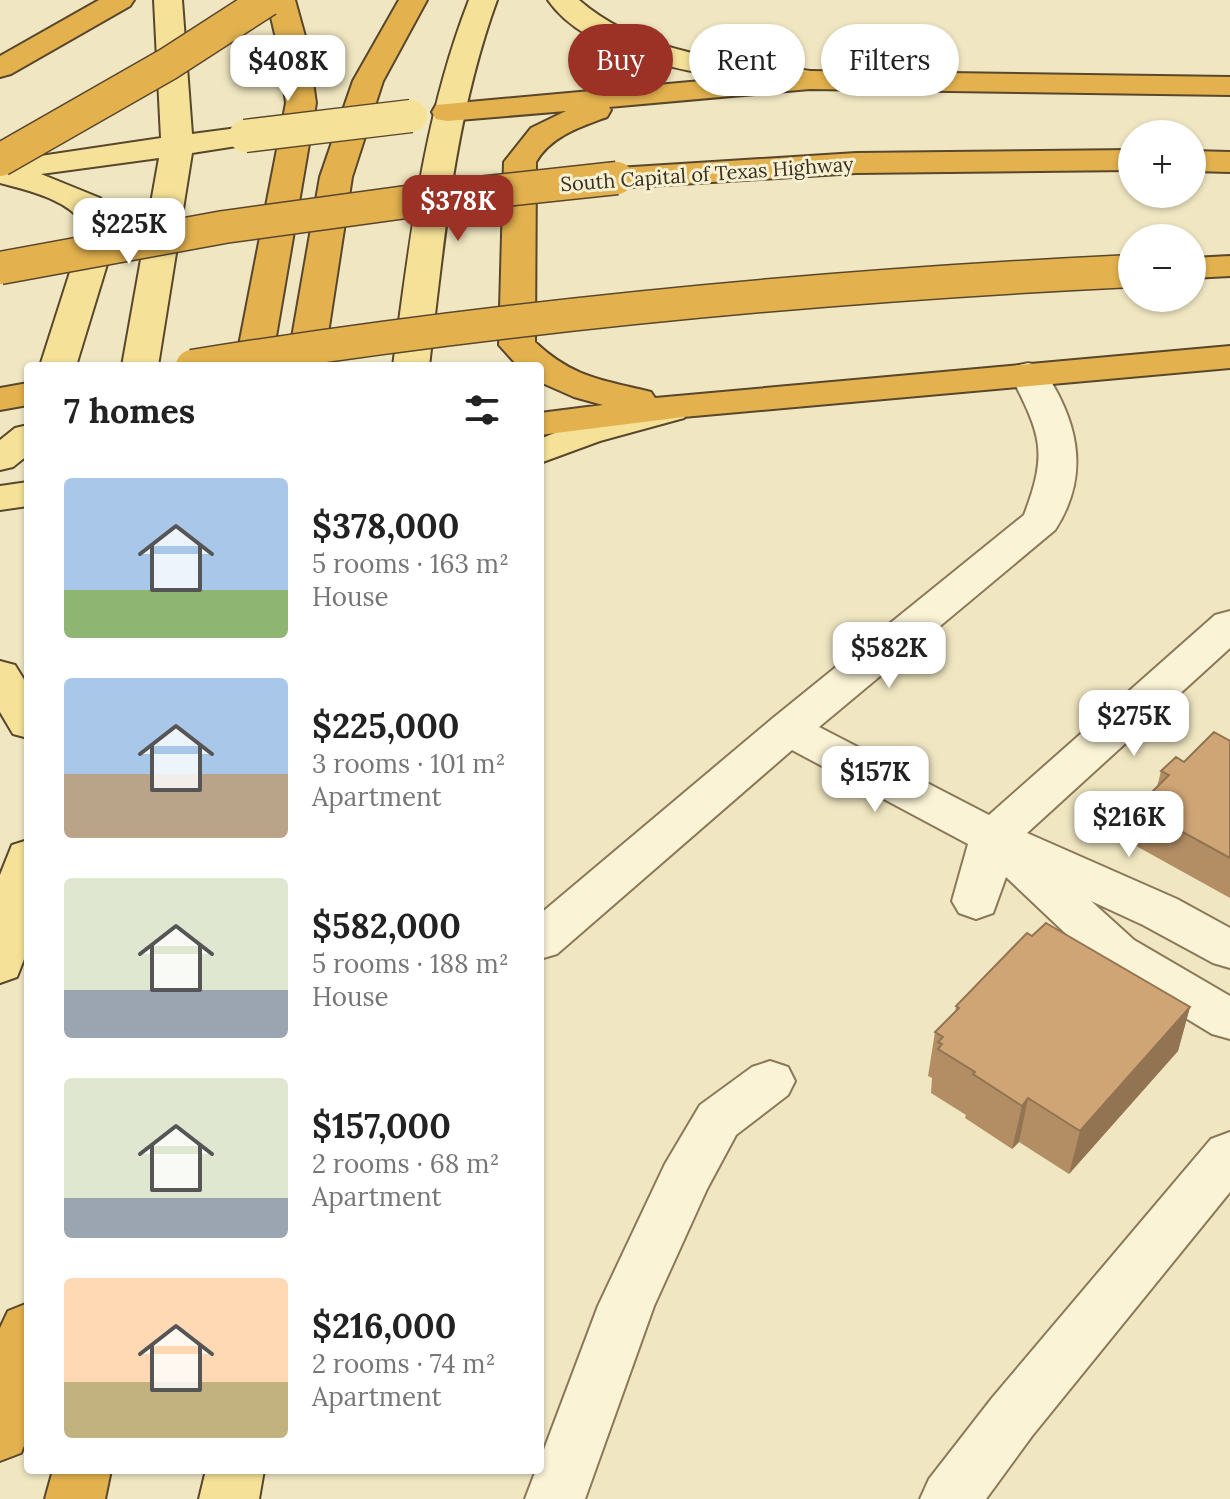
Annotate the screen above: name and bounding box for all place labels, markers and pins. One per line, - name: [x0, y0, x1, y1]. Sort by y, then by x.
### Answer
- pin: $408K: [232, 35, 344, 103]
- pin: $378K: [402, 175, 514, 243]
- pin: $225K: [73, 198, 185, 266]
- pin: $582K: [833, 622, 945, 690]
- pin: $275K: [1078, 690, 1190, 758]
- pin: $157K: [819, 746, 931, 814]
- pin: $216K: [1073, 791, 1185, 859]

